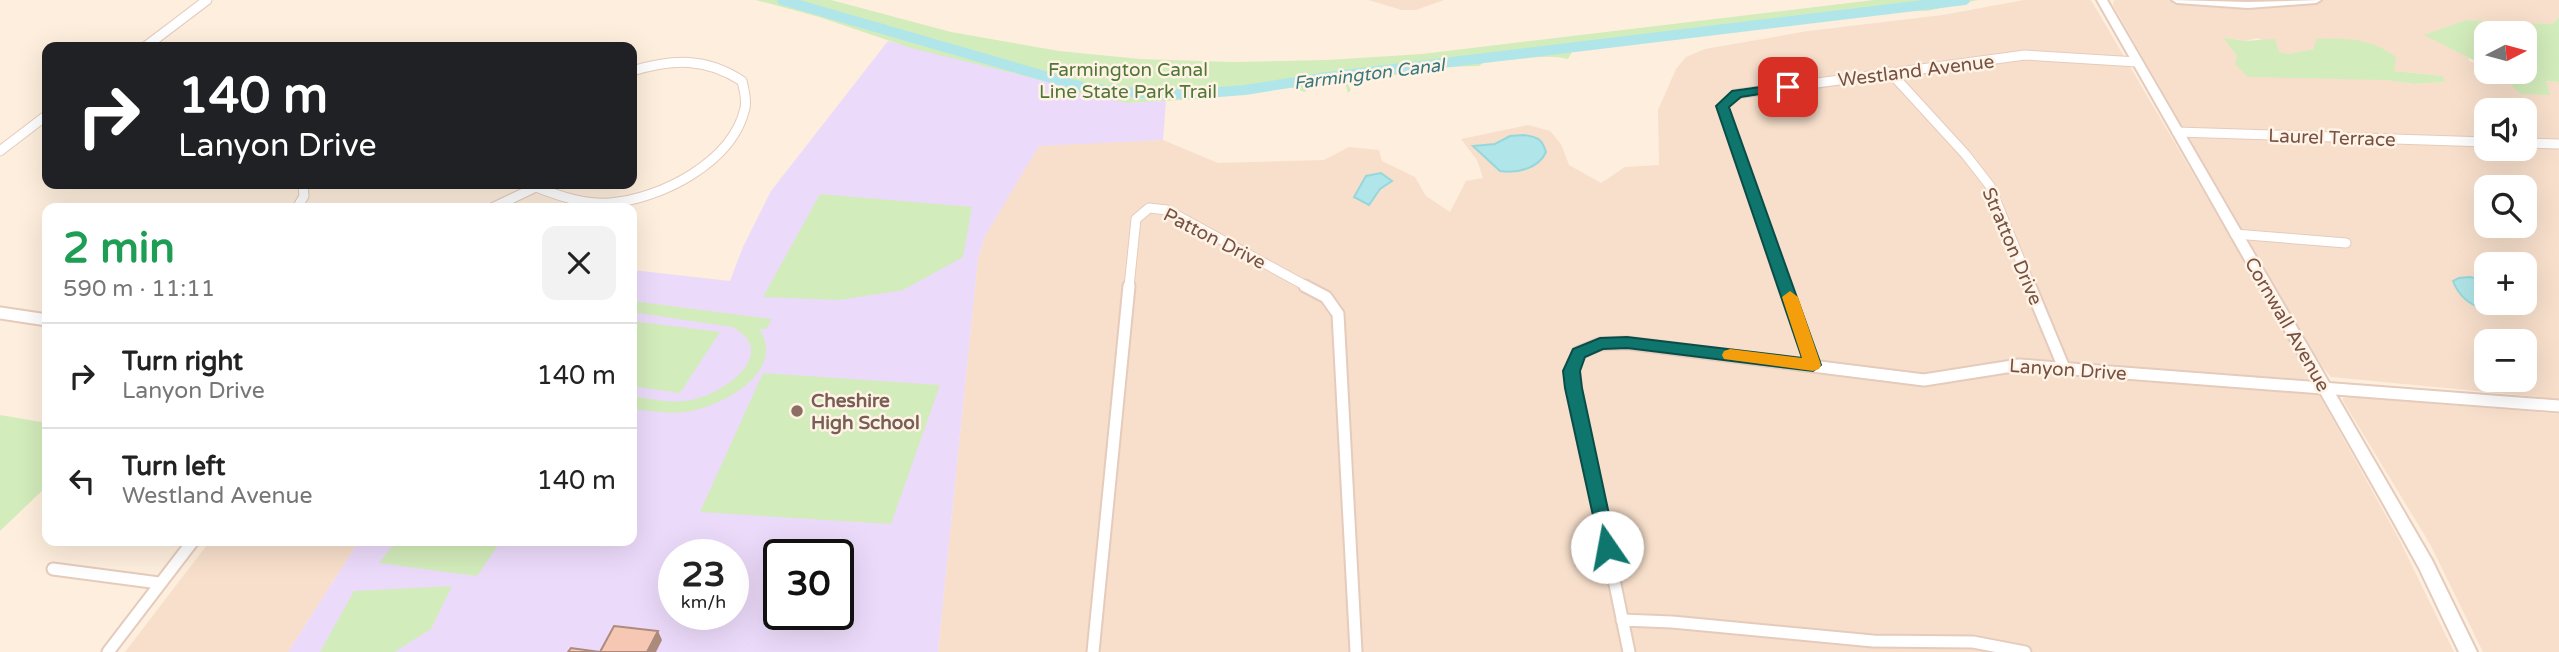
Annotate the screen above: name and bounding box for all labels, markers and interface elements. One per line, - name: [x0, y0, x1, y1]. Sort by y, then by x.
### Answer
- north arrow: [2474, 21, 2538, 84]
- map controls: [2474, 21, 2537, 392]
- street label: Westland Avenue: [1837, 50, 1996, 91]
- water label: Farmington Canal: [1293, 54, 1448, 94]
- pin: [1758, 57, 1818, 117]
- park label: Farmington Canal Line State Park Trail: [1039, 59, 1217, 103]
- text: 140 m: [178, 67, 328, 126]
- icon: arrive: [1769, 68, 1807, 106]
- icon: right: [63, 70, 154, 161]
- button: sound: [2474, 98, 2537, 161]
- street label: Laurel Terrace: [2268, 125, 2396, 151]
- text: Lanyon Drive: [178, 127, 377, 165]
- button: search: [2474, 175, 2537, 238]
- street label: Stratton Drive: [1977, 184, 2047, 308]
- street label: Patton Drive: [1160, 204, 1269, 274]
- text: 2 min: [63, 223, 175, 274]
- button: close: [542, 226, 616, 300]
- button: +: [2474, 252, 2537, 315]
- street label: Cornwall Avenue: [2240, 254, 2334, 395]
- text: 590 m · 11:11: [63, 275, 215, 303]
- button: −: [2474, 329, 2537, 392]
- text: Turn right: [122, 346, 243, 377]
- street label: Lanyon Drive: [2008, 355, 2128, 385]
- icon: right: [63, 357, 101, 395]
- text: 140 m: [536, 360, 616, 391]
- text: Lanyon Drive: [122, 377, 265, 405]
- place label: Cheshire High School: [811, 390, 920, 435]
- marker: Cheshire High School: [789, 403, 805, 419]
- text: Turn left: [122, 451, 225, 482]
- icon: left: [63, 462, 101, 500]
- text: 140 m: [536, 465, 616, 496]
- text: Westland Avenue: [122, 482, 312, 510]
- position arrow: [1570, 510, 1644, 584]
- speed limit sign: 30: [763, 539, 854, 630]
- text: 23: [682, 554, 725, 596]
- text: km/h: [681, 591, 726, 613]

